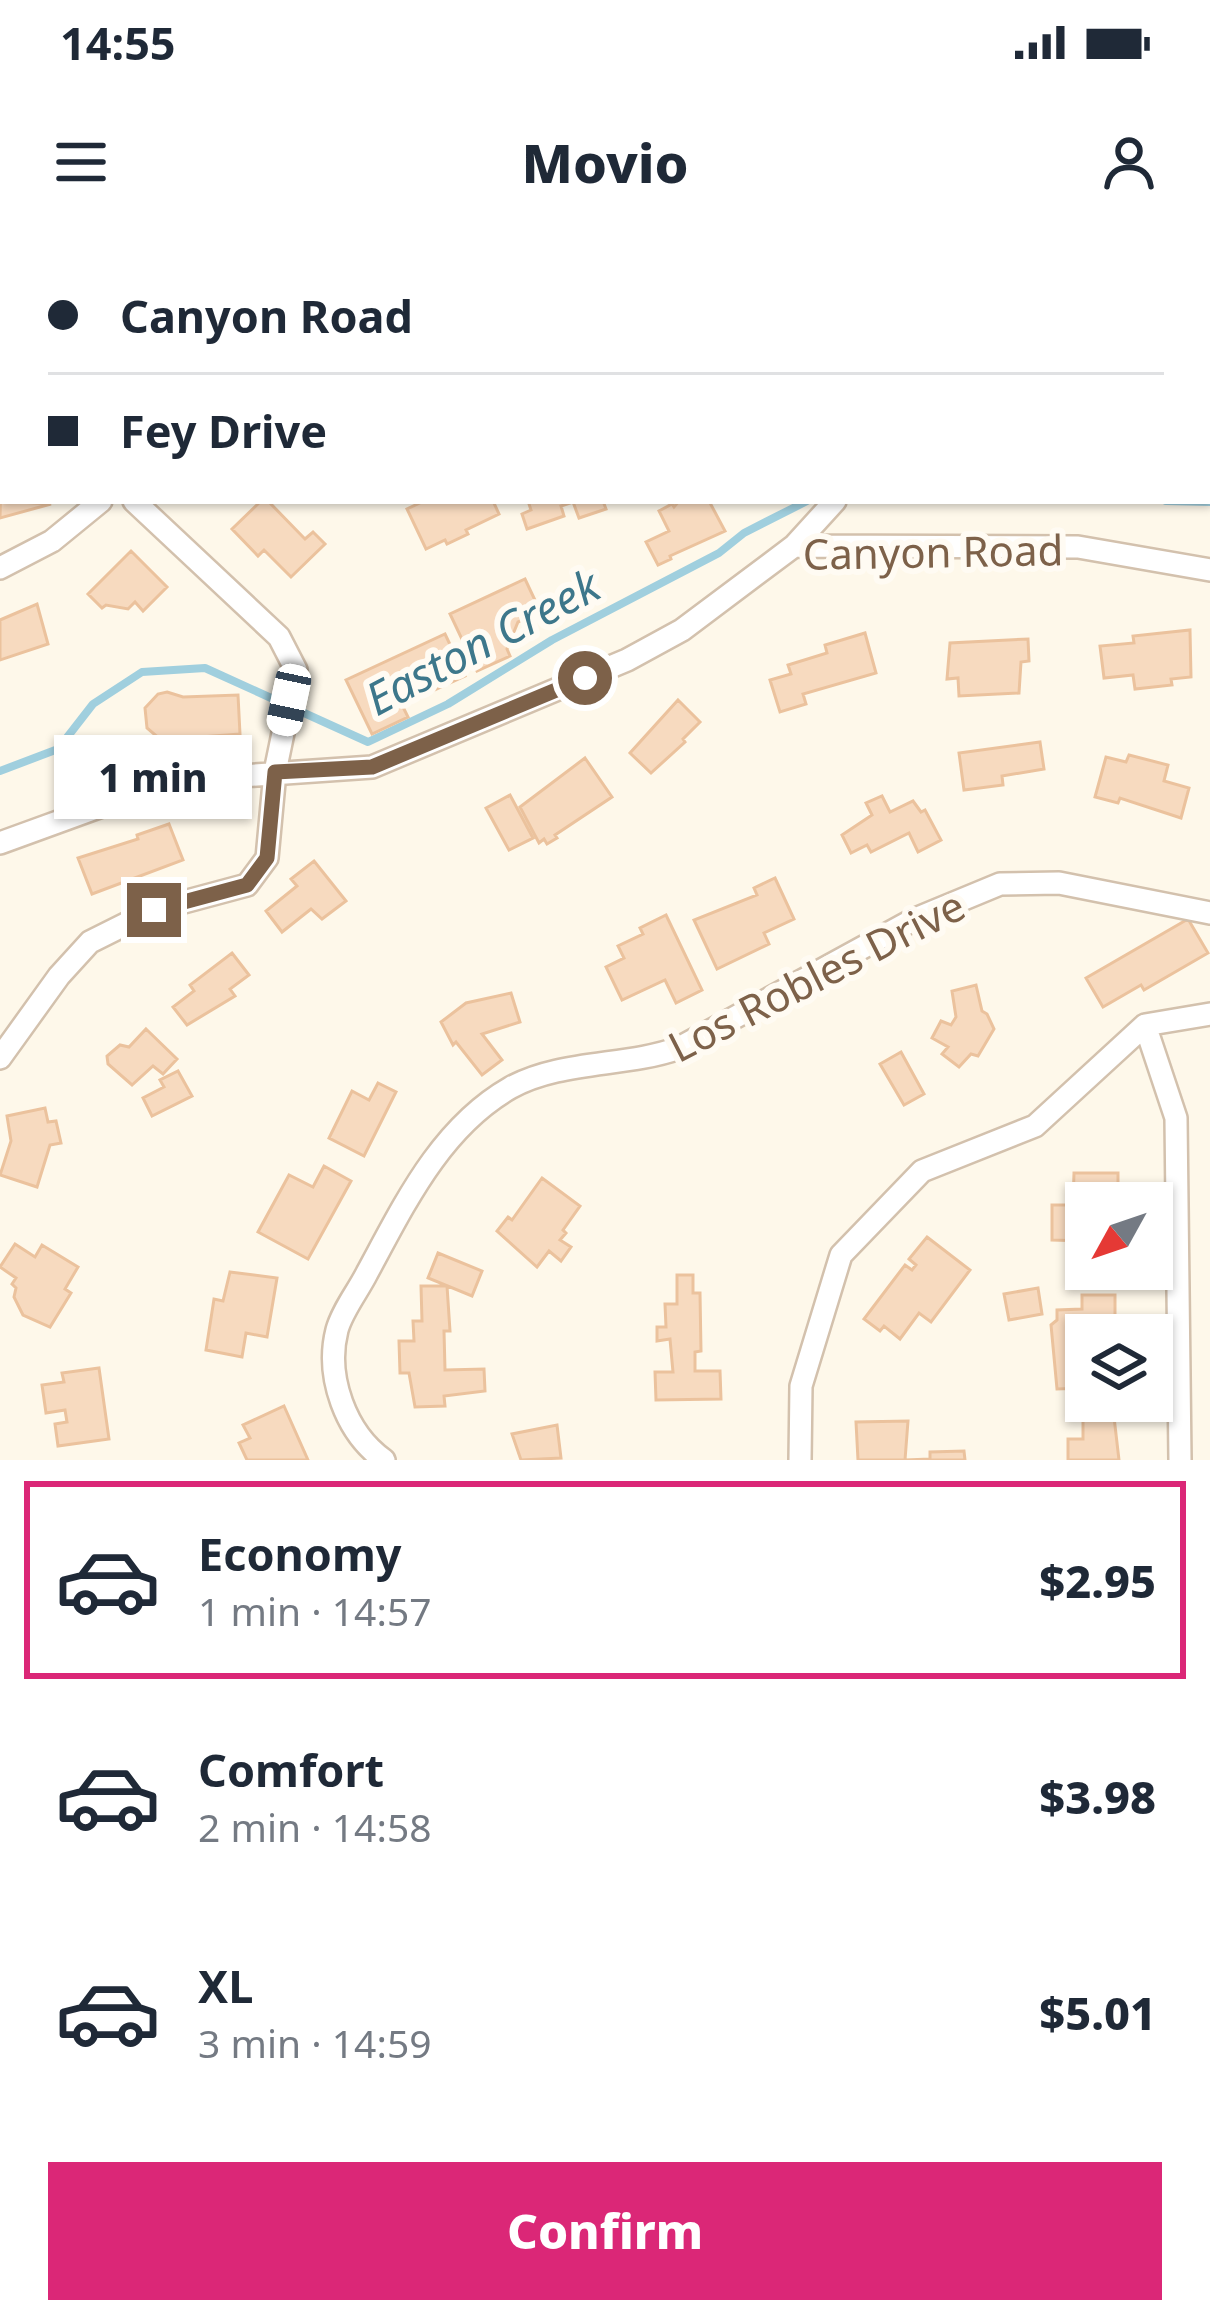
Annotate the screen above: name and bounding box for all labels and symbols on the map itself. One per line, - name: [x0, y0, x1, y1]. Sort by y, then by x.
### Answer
- street label: Canyon Road: [802, 520, 1064, 582]
- water label: Easton Creek: [354, 553, 611, 728]
- route start: [558, 651, 612, 705]
- car: [264, 661, 314, 739]
- callout: 1 min: [55, 736, 253, 820]
- street label: Los Robles Drive: [658, 876, 974, 1074]
- route end: [127, 883, 181, 937]
- north arrow: [1065, 1182, 1173, 1290]

